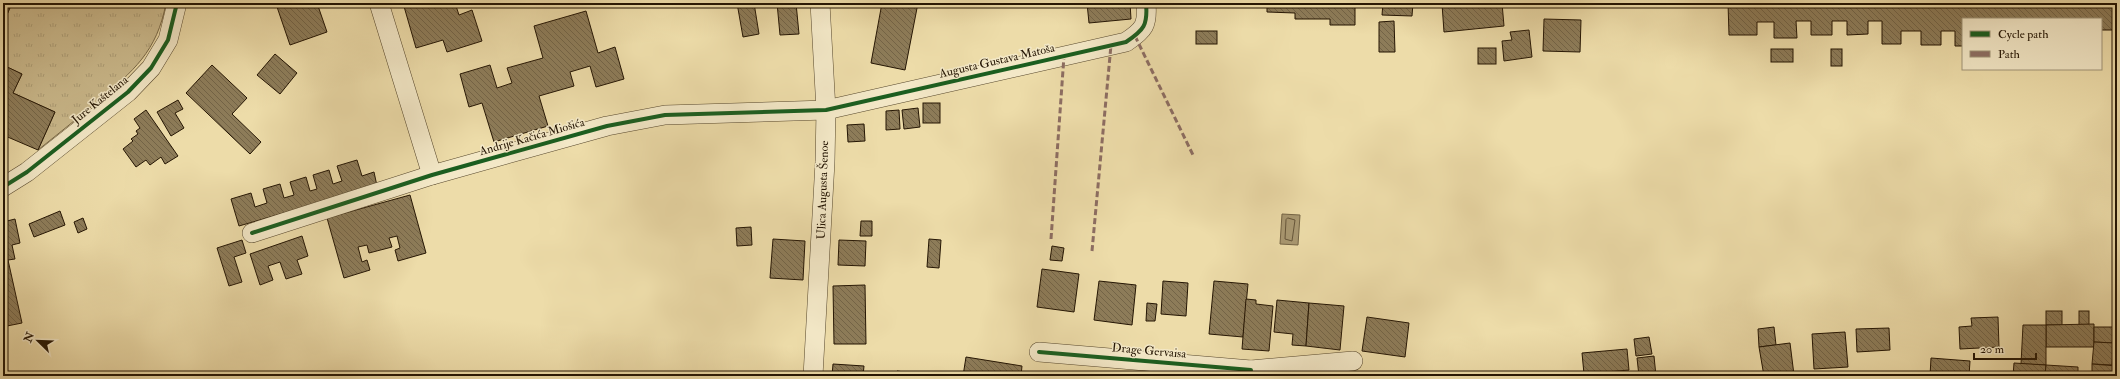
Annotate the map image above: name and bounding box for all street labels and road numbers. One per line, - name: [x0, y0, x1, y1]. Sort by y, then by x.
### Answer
- street label: Augusta Gustava Matoša: [937, 40, 1057, 82]
- street label: Jure Kaštelana: [68, 72, 132, 128]
- street label: Andrije Kačića Miošića: [477, 115, 587, 159]
- street label: Ulica Augusta Šenoe: [814, 140, 832, 240]
- street label: Drage Gervaisa: [1111, 340, 1188, 362]

